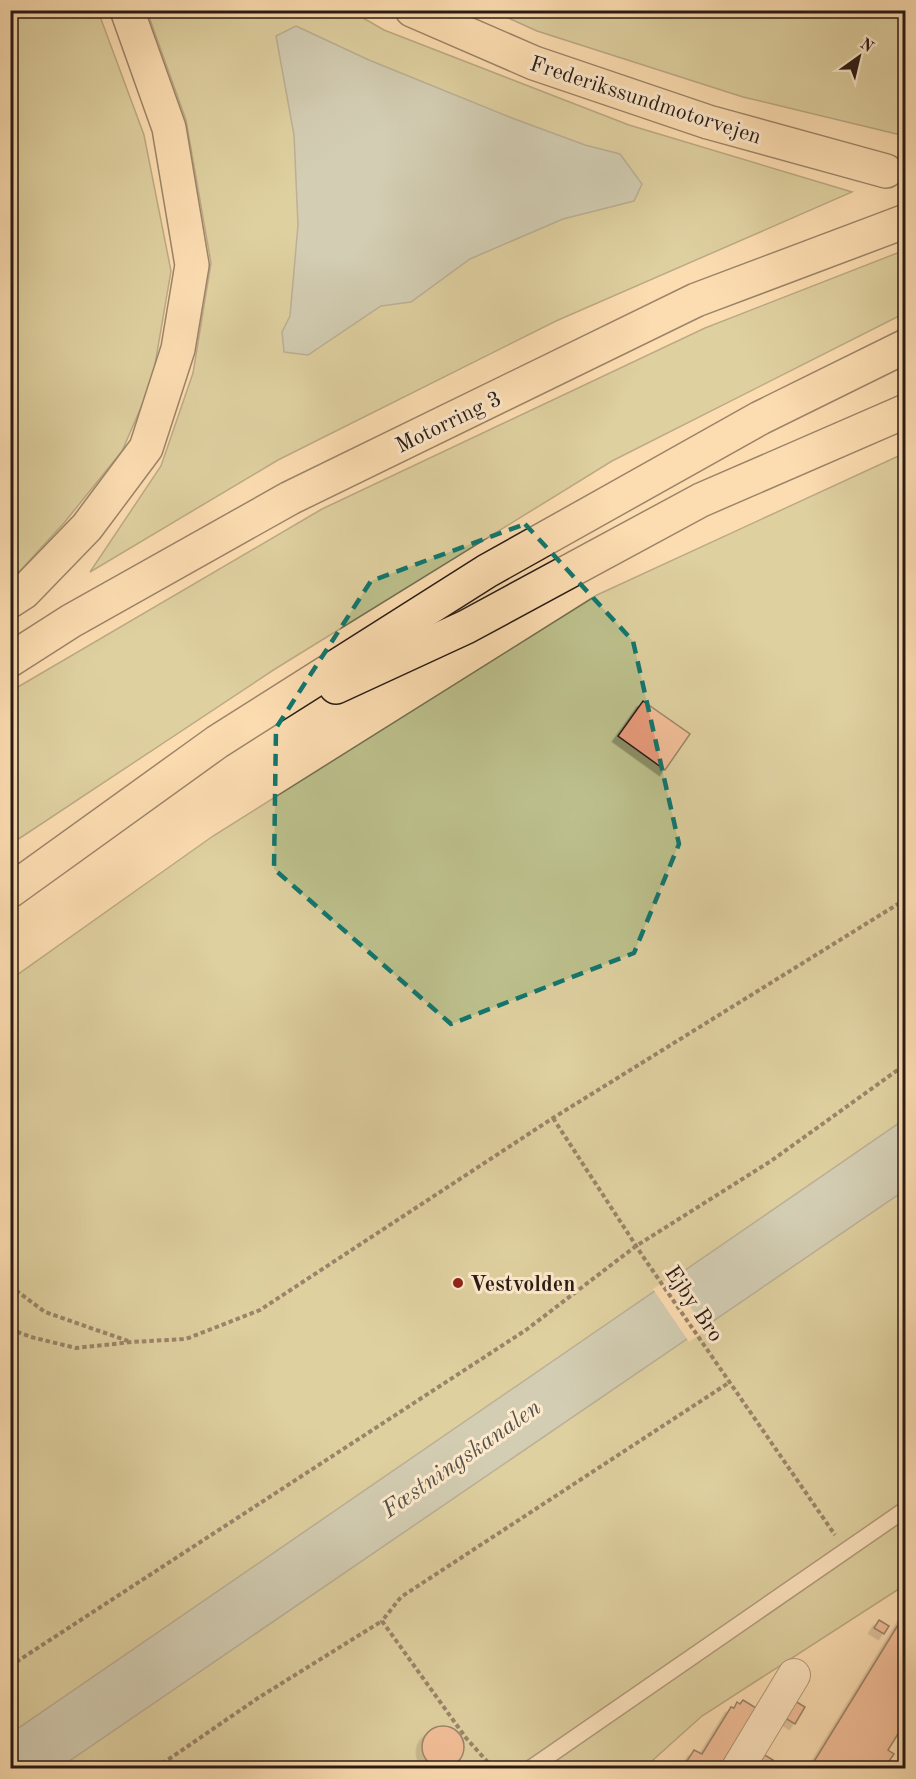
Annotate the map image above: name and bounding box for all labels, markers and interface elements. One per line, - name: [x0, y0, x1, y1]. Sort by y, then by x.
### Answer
- north arrow: [829, 27, 889, 87]
- text: N: [857, 36, 876, 57]
- street label: Frederikssundmotorvejen: [527, 53, 764, 149]
- street label: Motorring 3: [393, 388, 505, 458]
- street label: Ejby Bro: [660, 1262, 727, 1346]
- place label: Vestvolden: [470, 1274, 575, 1296]
- marker: Vestvolden: [451, 1276, 465, 1290]
- water label: Fæstningskanalen: [378, 1396, 546, 1524]

